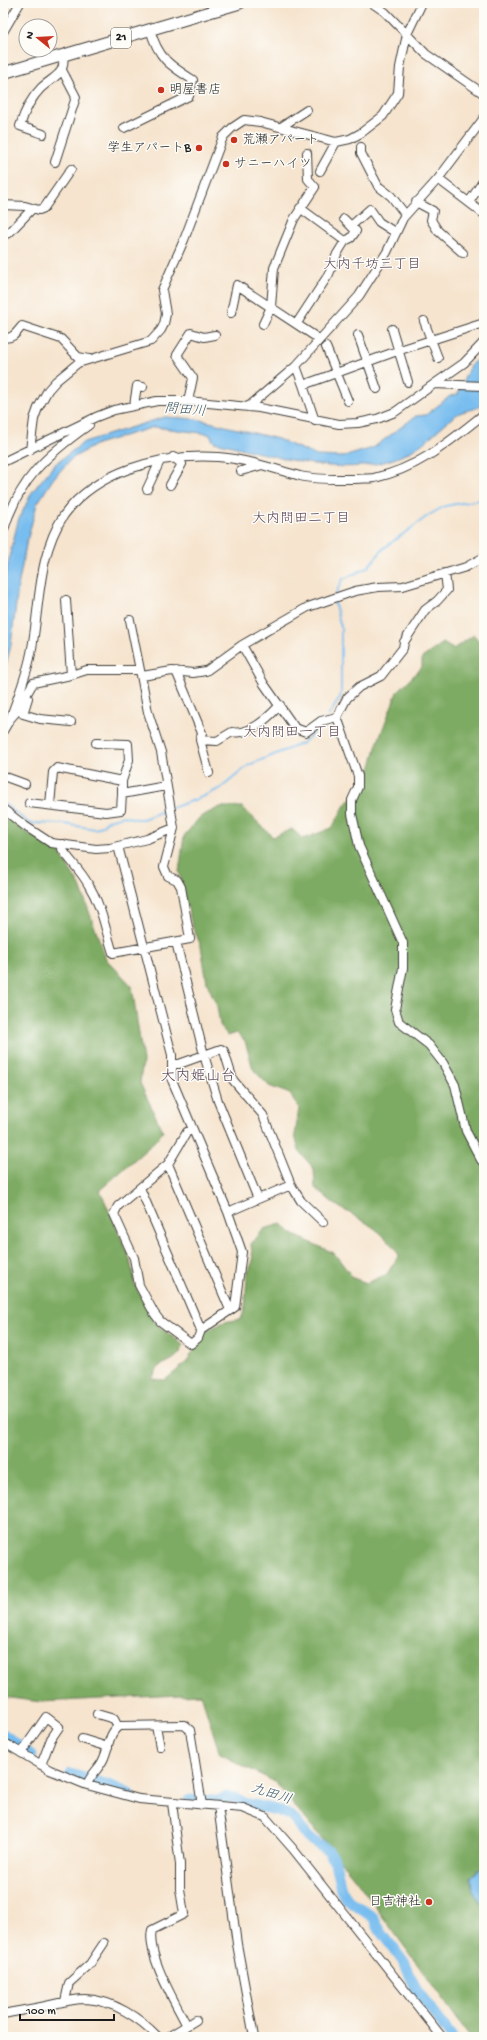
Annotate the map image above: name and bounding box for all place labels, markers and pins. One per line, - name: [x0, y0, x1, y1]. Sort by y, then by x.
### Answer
- place label: 明屋書店: [169, 82, 221, 98]
- marker: 明屋書店: [156, 85, 166, 95]
- place label: 荒瀬アパート: [242, 132, 319, 148]
- marker: 荒瀬アパート: [229, 135, 239, 145]
- place label: 学生アパートB: [107, 141, 191, 156]
- marker: 学生アパートB: [194, 143, 204, 153]
- place label: サニーハイツ: [234, 157, 312, 172]
- marker: サニーハイツ: [221, 159, 231, 169]
- place label: 日吉神社: [369, 1895, 421, 1910]
- marker: 日吉神社: [424, 1897, 434, 1907]

